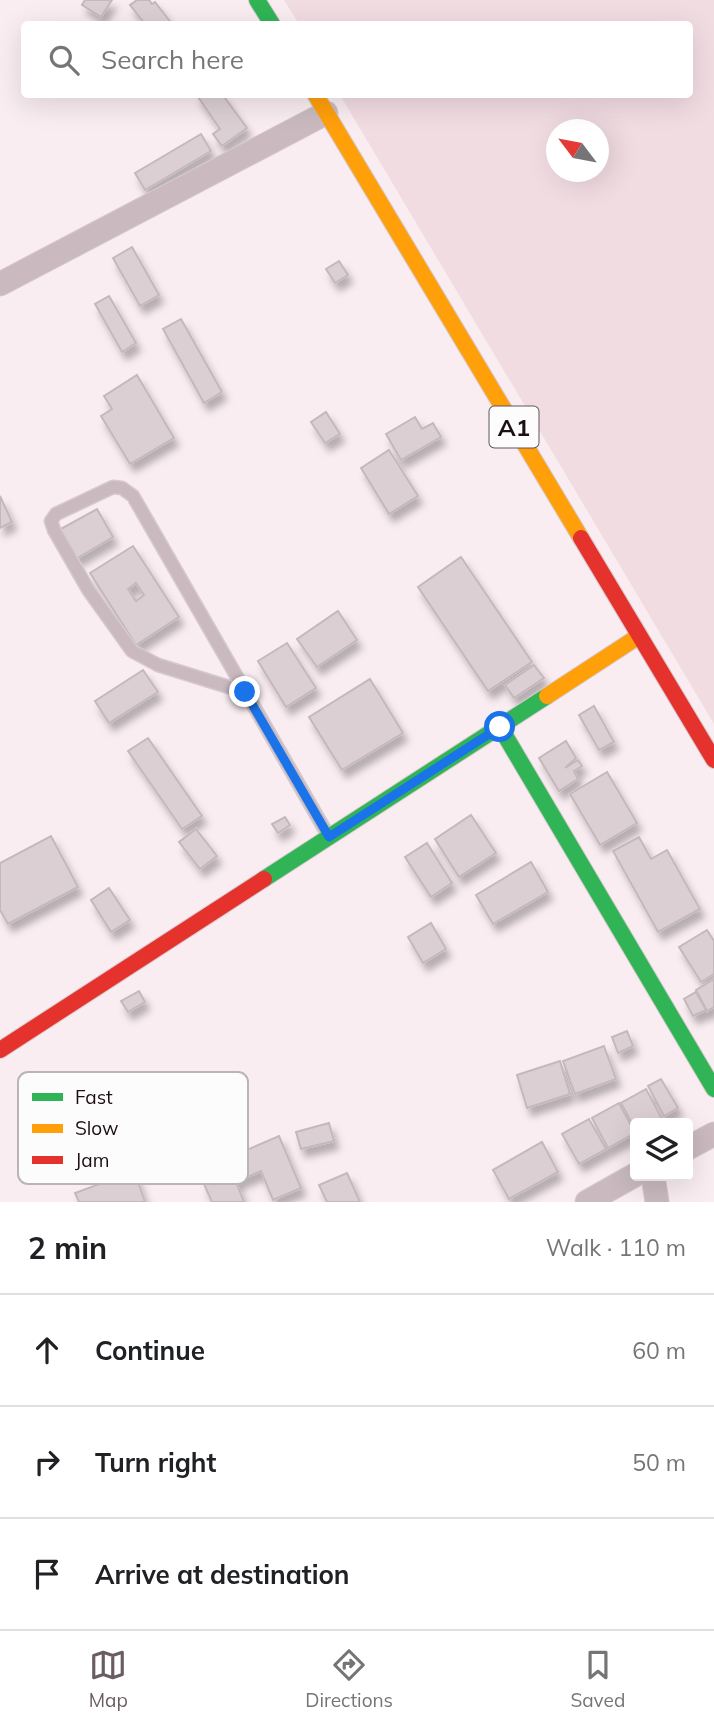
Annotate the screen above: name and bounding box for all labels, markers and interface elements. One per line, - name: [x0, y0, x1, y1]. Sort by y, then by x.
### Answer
- search box: [21, 21, 693, 98]
- icon: search: [45, 41, 83, 79]
- text: Search here: [101, 43, 244, 76]
- north arrow: [546, 119, 609, 182]
- road number: A1: [490, 406, 538, 448]
- route end: [229, 676, 260, 707]
- route start: [484, 711, 515, 742]
- legend: [18, 1072, 248, 1184]
- text: Fast: [75, 1085, 113, 1109]
- text: Slow: [75, 1116, 119, 1140]
- map controls: [630, 1118, 693, 1181]
- button: layers: [630, 1118, 693, 1181]
- text: Jam: [75, 1148, 109, 1172]
- text: 2 min: [28, 1229, 107, 1267]
- text: Walk · 110 m: [546, 1233, 686, 1262]
- icon: ahead: [28, 1331, 66, 1369]
- text: Continue: [95, 1334, 205, 1367]
- text: 60 m: [632, 1336, 686, 1365]
- icon: right: [28, 1443, 66, 1481]
- text: Turn right: [95, 1446, 216, 1479]
- text: 50 m: [632, 1448, 686, 1477]
- icon: arrive: [28, 1555, 66, 1593]
- text: Arrive at destination: [95, 1558, 350, 1591]
- tab: Map: [89, 1646, 128, 1712]
- tab: Directions: [305, 1646, 393, 1712]
- tab: Saved: [570, 1646, 625, 1712]

